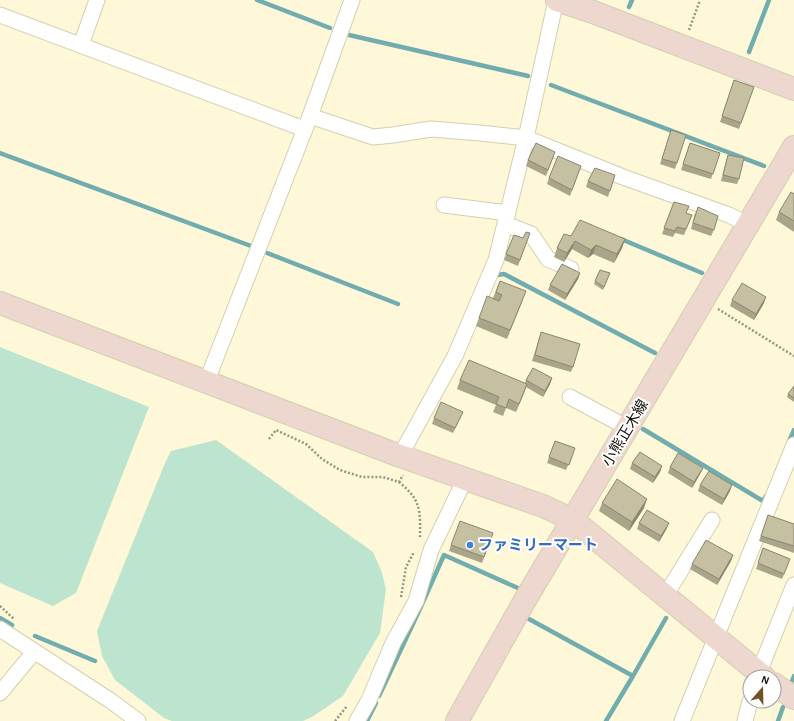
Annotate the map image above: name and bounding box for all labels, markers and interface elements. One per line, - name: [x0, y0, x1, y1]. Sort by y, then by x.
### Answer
- street label: 小熊正木線: [599, 397, 651, 469]
- place label: ファミリーマート: [478, 538, 598, 553]
- marker: ファミリーマート: [465, 540, 475, 550]
- north arrow: [742, 669, 782, 709]
- text: N: [760, 674, 771, 687]

